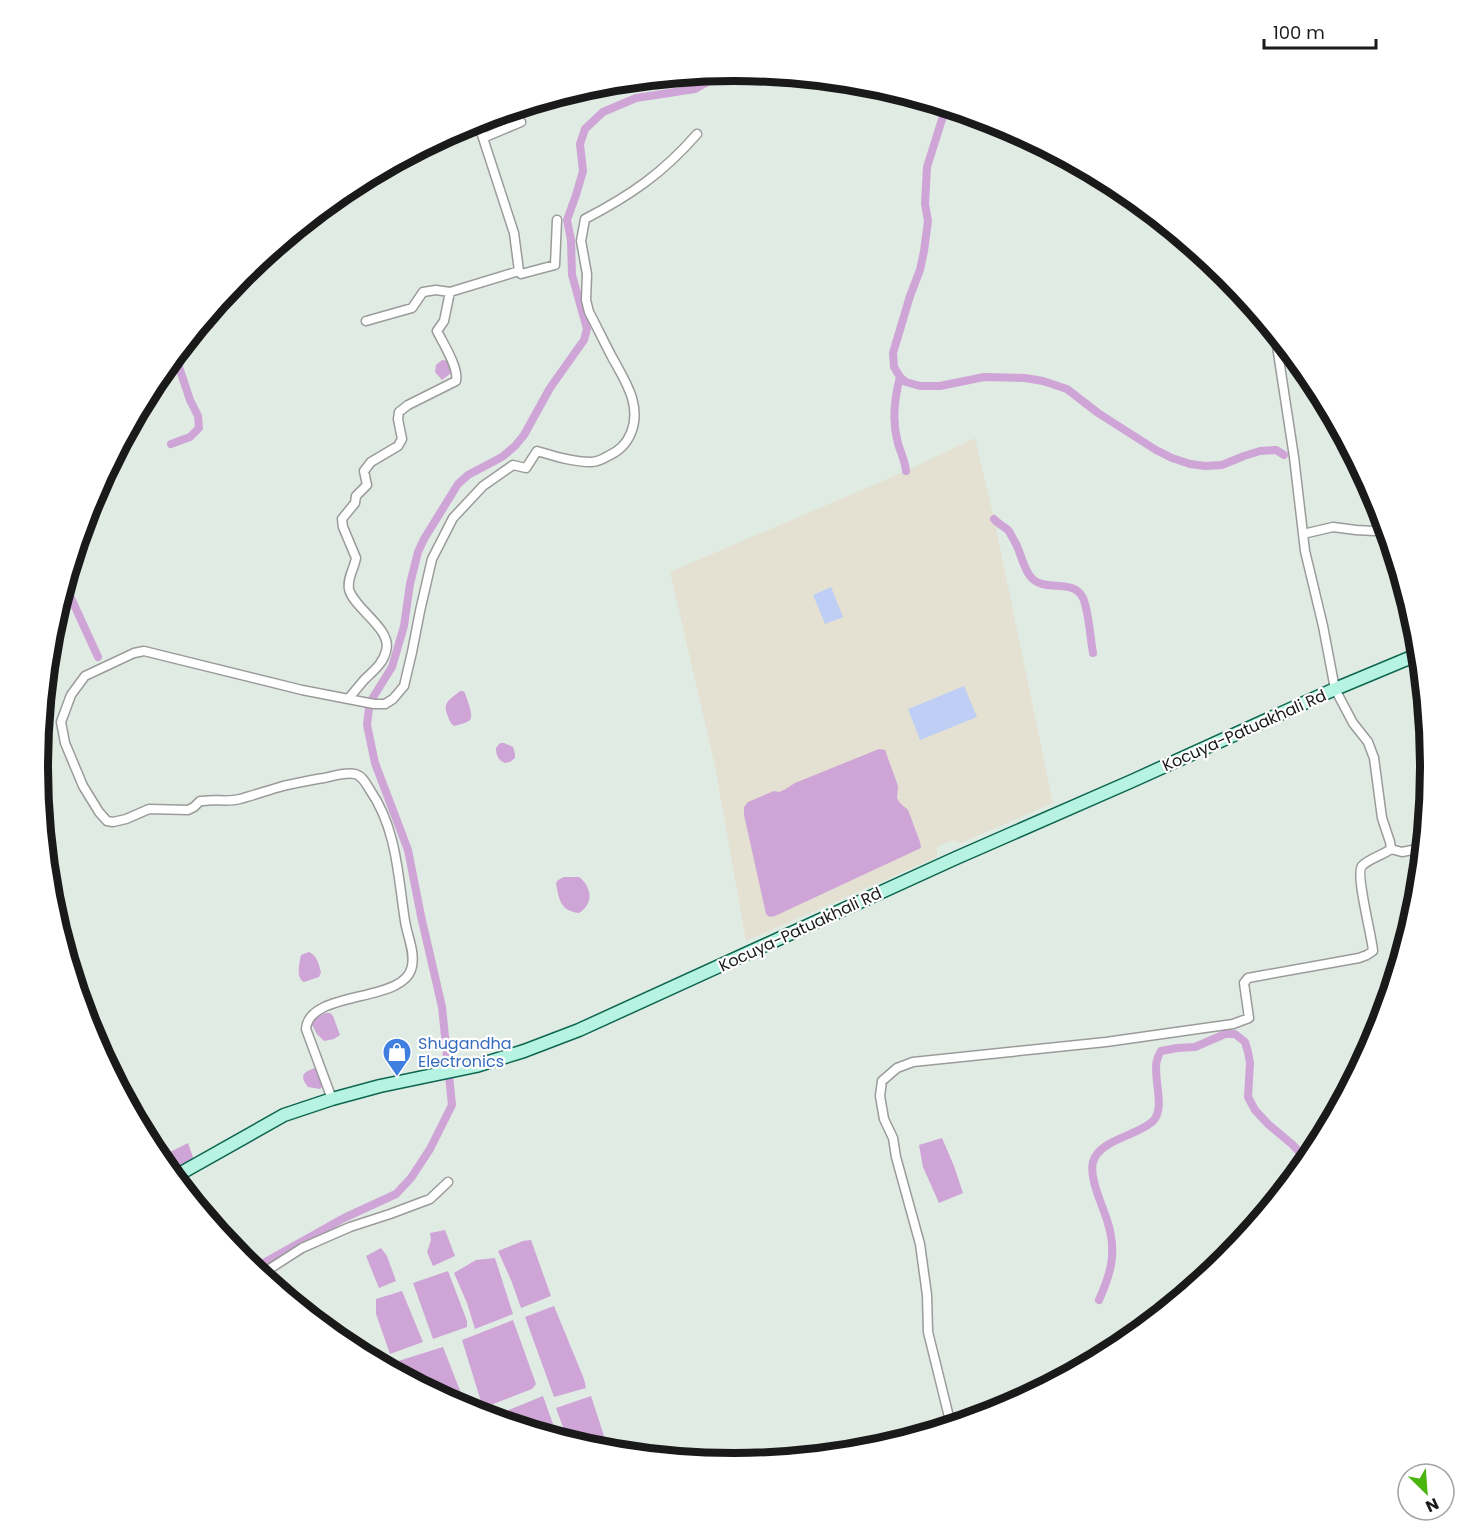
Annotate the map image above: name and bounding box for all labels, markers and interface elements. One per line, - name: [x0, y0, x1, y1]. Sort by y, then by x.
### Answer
- scale bar: [1264, 12, 1376, 50]
- text: 100 m: [1273, 20, 1325, 45]
- street label: Kocuya-Patuakhali Rd: [1159, 684, 1330, 777]
- street label: Kocuya-Patuakhali Rd: [715, 882, 885, 977]
- place label: Shugandha Electronics: [418, 1032, 512, 1073]
- shop icon: Shugandha Electronics: [381, 1036, 413, 1078]
- north arrow: [1396, 1462, 1456, 1522]
- text: N: [1422, 1492, 1442, 1518]

